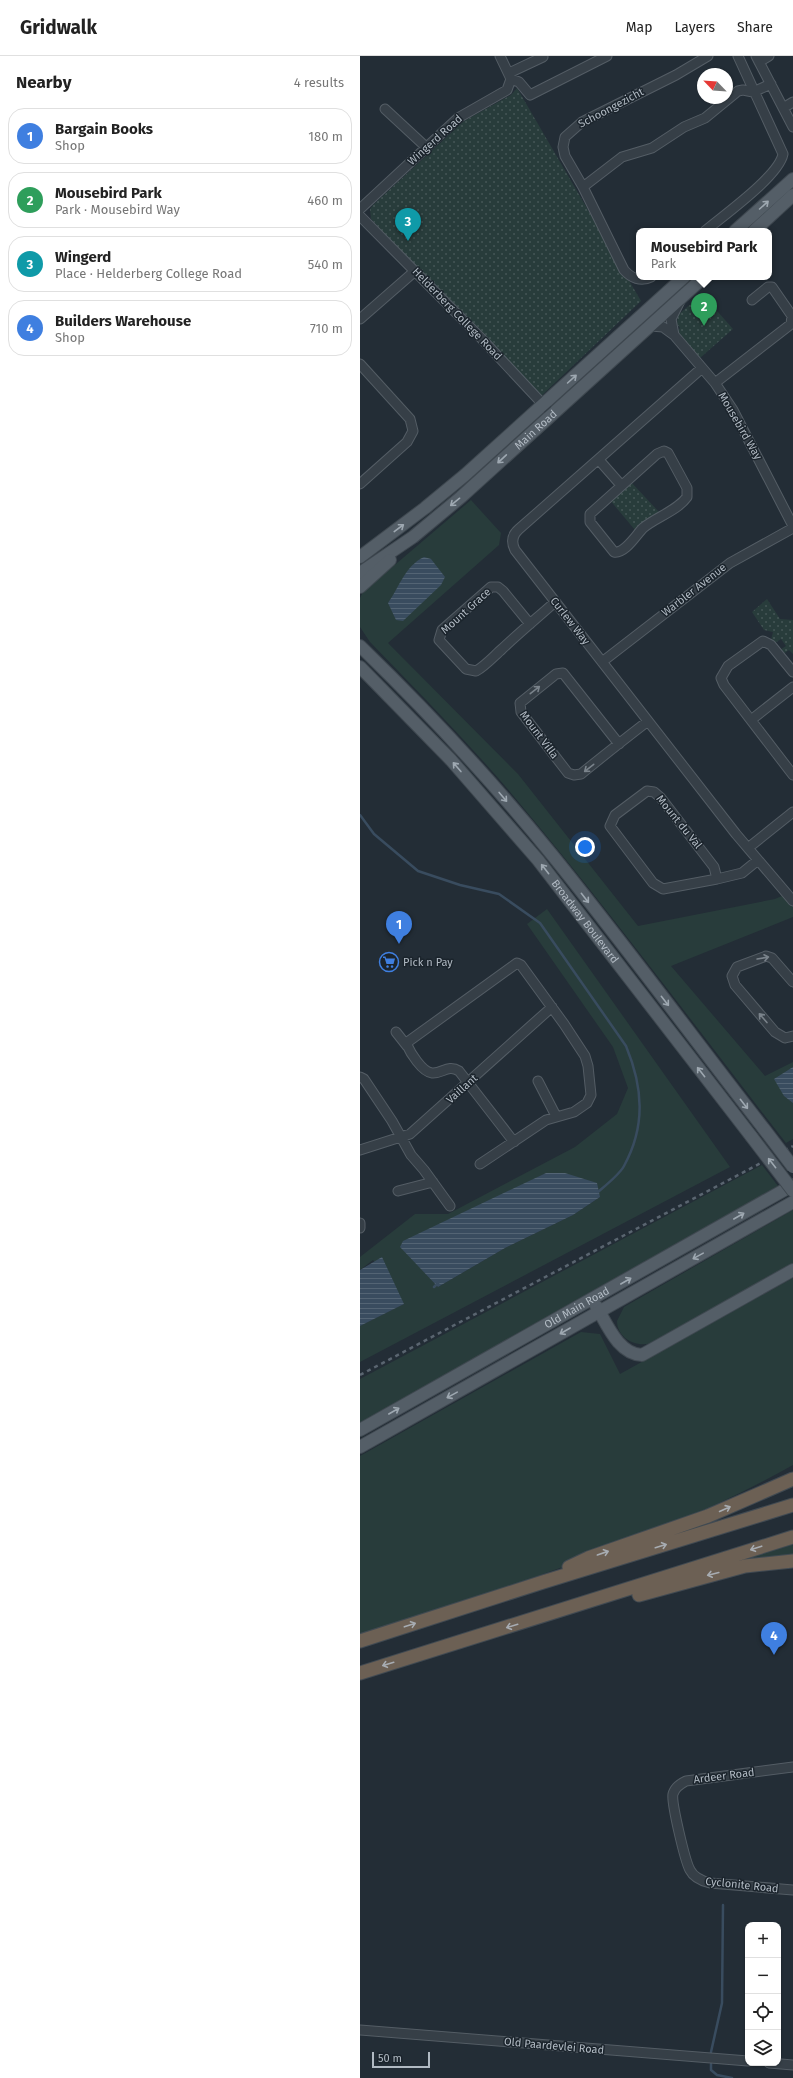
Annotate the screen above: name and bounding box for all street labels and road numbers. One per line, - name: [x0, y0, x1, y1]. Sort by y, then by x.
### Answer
- street label: Schoongezicht: [576, 85, 646, 131]
- street label: Wingerd Road: [405, 112, 465, 168]
- street label: Helderberg College Road: [410, 265, 504, 363]
- street label: Mousebird Way: [715, 390, 765, 462]
- street label: Main Road: [512, 407, 559, 452]
- street label: Warbler Avenue: [659, 561, 729, 619]
- street label: Mount Grace: [438, 585, 494, 637]
- street label: Curlew Way: [547, 595, 593, 648]
- street label: Mount Villa: [517, 709, 561, 761]
- street label: Mount du Val: [653, 793, 705, 851]
- street label: Broadway Boulevard: [549, 877, 622, 966]
- street label: Vaillant: [444, 1072, 480, 1106]
- street label: Old Main Road: [542, 1284, 612, 1331]
- street label: Ardeer Road: [693, 1766, 755, 1786]
- street label: Cyclonite Road: [705, 1875, 779, 1895]
- street label: Old Paardevlei Road: [503, 2035, 605, 2057]

